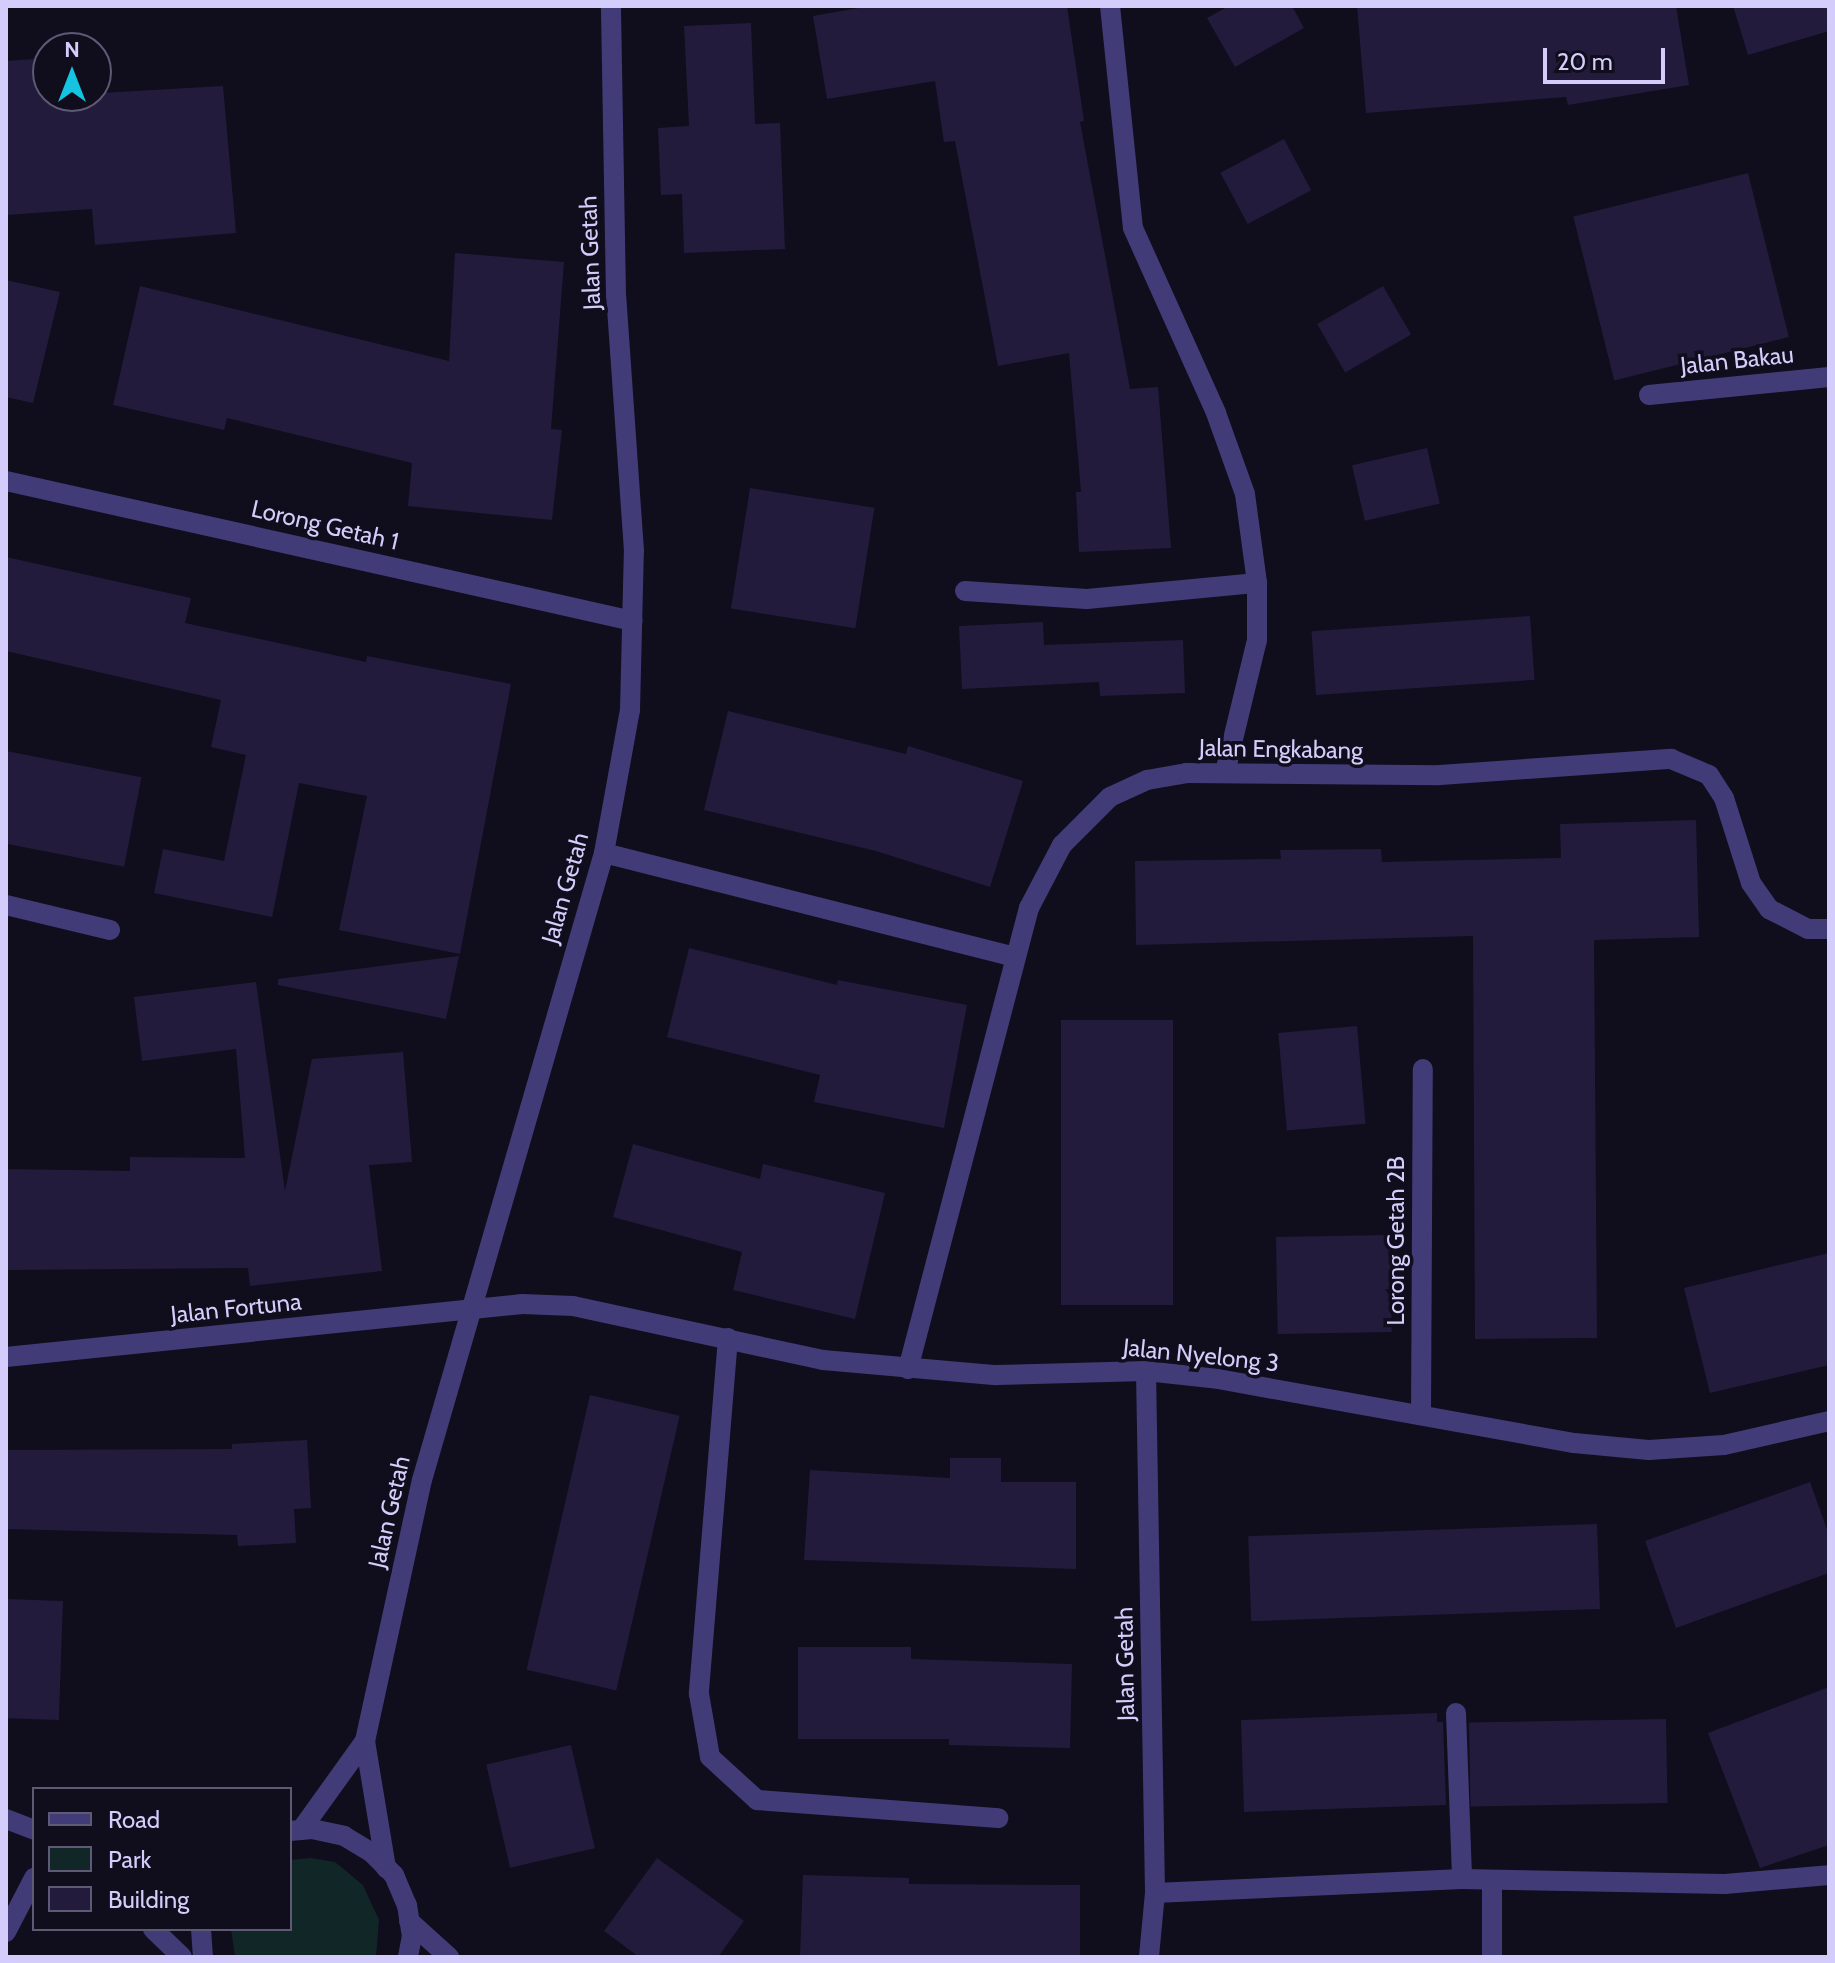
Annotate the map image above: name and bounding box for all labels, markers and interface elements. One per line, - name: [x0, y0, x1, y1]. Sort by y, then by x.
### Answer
- north arrow: [32, 32, 112, 112]
- scale bar: [1547, 32, 1669, 82]
- text: N: [64, 36, 80, 63]
- text: 20 m: [1557, 47, 1613, 76]
- street label: Jalan Getah: [574, 195, 606, 311]
- street label: Jalan Bakau: [1679, 340, 1795, 380]
- street label: Lorong Getah 1: [249, 494, 401, 556]
- street label: Jalan Engkabang: [1199, 733, 1363, 765]
- street label: Jalan Getah: [535, 829, 595, 947]
- street label: Lorong Getah 2B: [1382, 1156, 1410, 1326]
- street label: Jalan Fortuna: [169, 1287, 303, 1329]
- street label: Jalan Nyelong 3: [1122, 1332, 1280, 1378]
- street label: Jalan Getah: [362, 1453, 416, 1571]
- street label: Jalan Getah: [1110, 1607, 1140, 1721]
- legend: [32, 1787, 292, 1931]
- text: Road: [108, 1805, 160, 1834]
- text: Park: [108, 1845, 151, 1874]
- text: Building: [108, 1885, 189, 1914]

